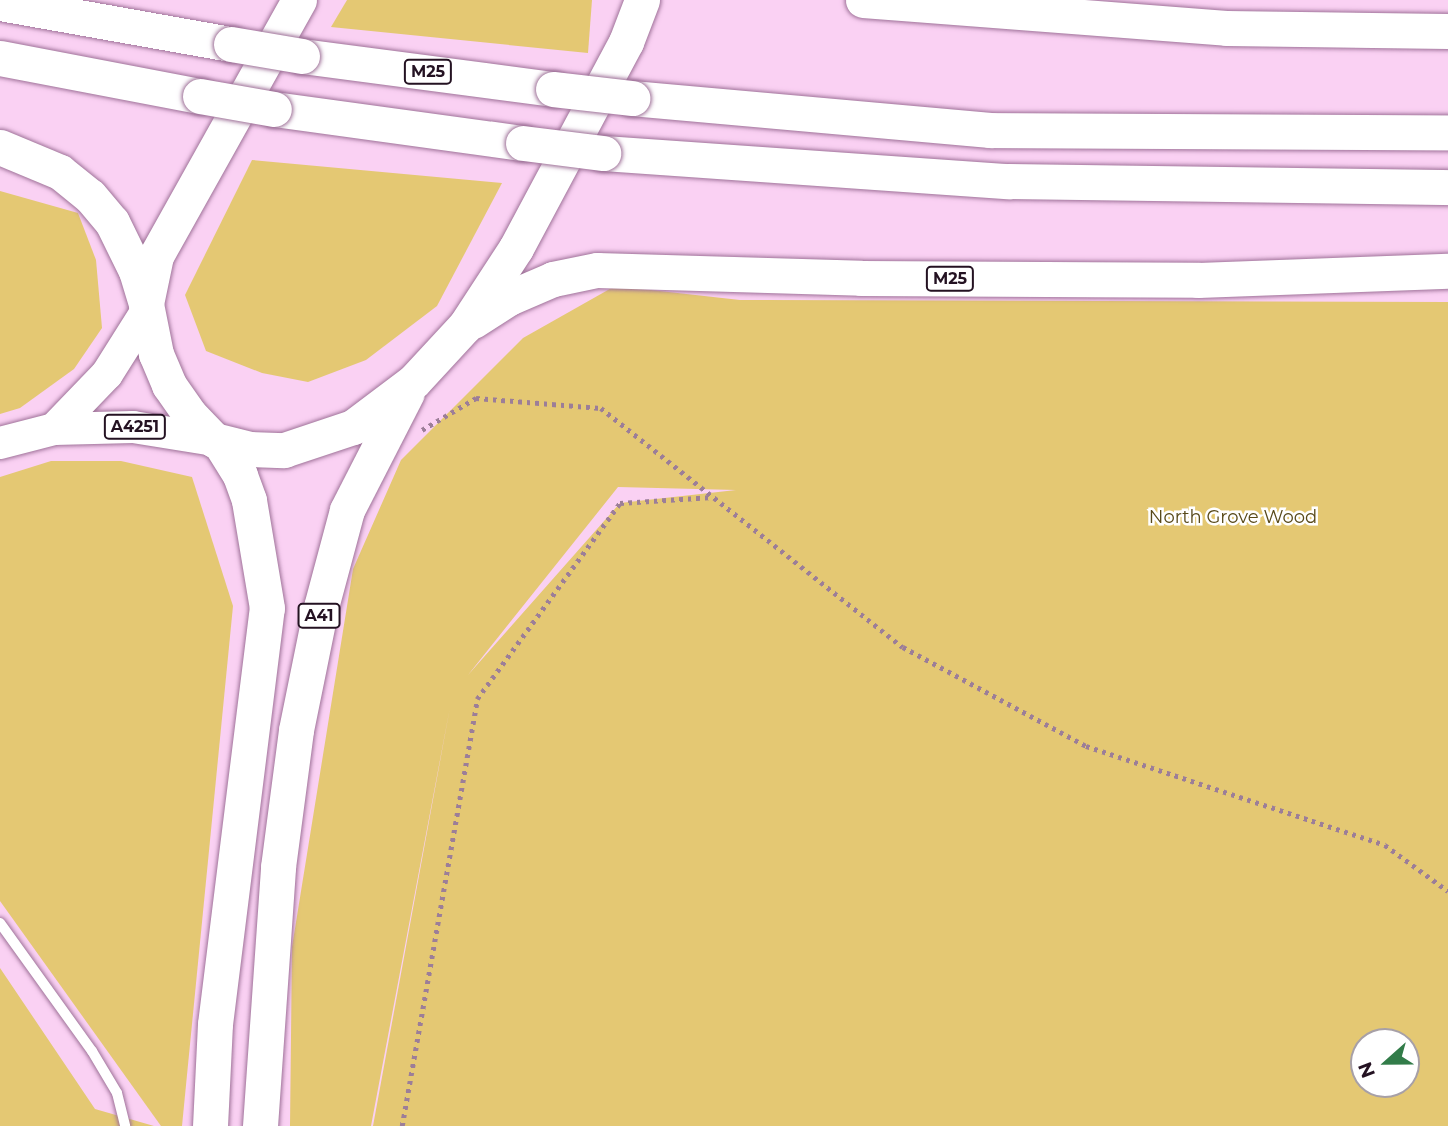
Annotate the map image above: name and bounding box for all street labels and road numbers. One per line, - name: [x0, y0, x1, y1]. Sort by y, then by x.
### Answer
- road number: M25: [404, 60, 452, 85]
- road number: M25: [926, 266, 974, 292]
- road number: A4251: [104, 414, 166, 440]
- road number: A41: [296, 604, 342, 628]

